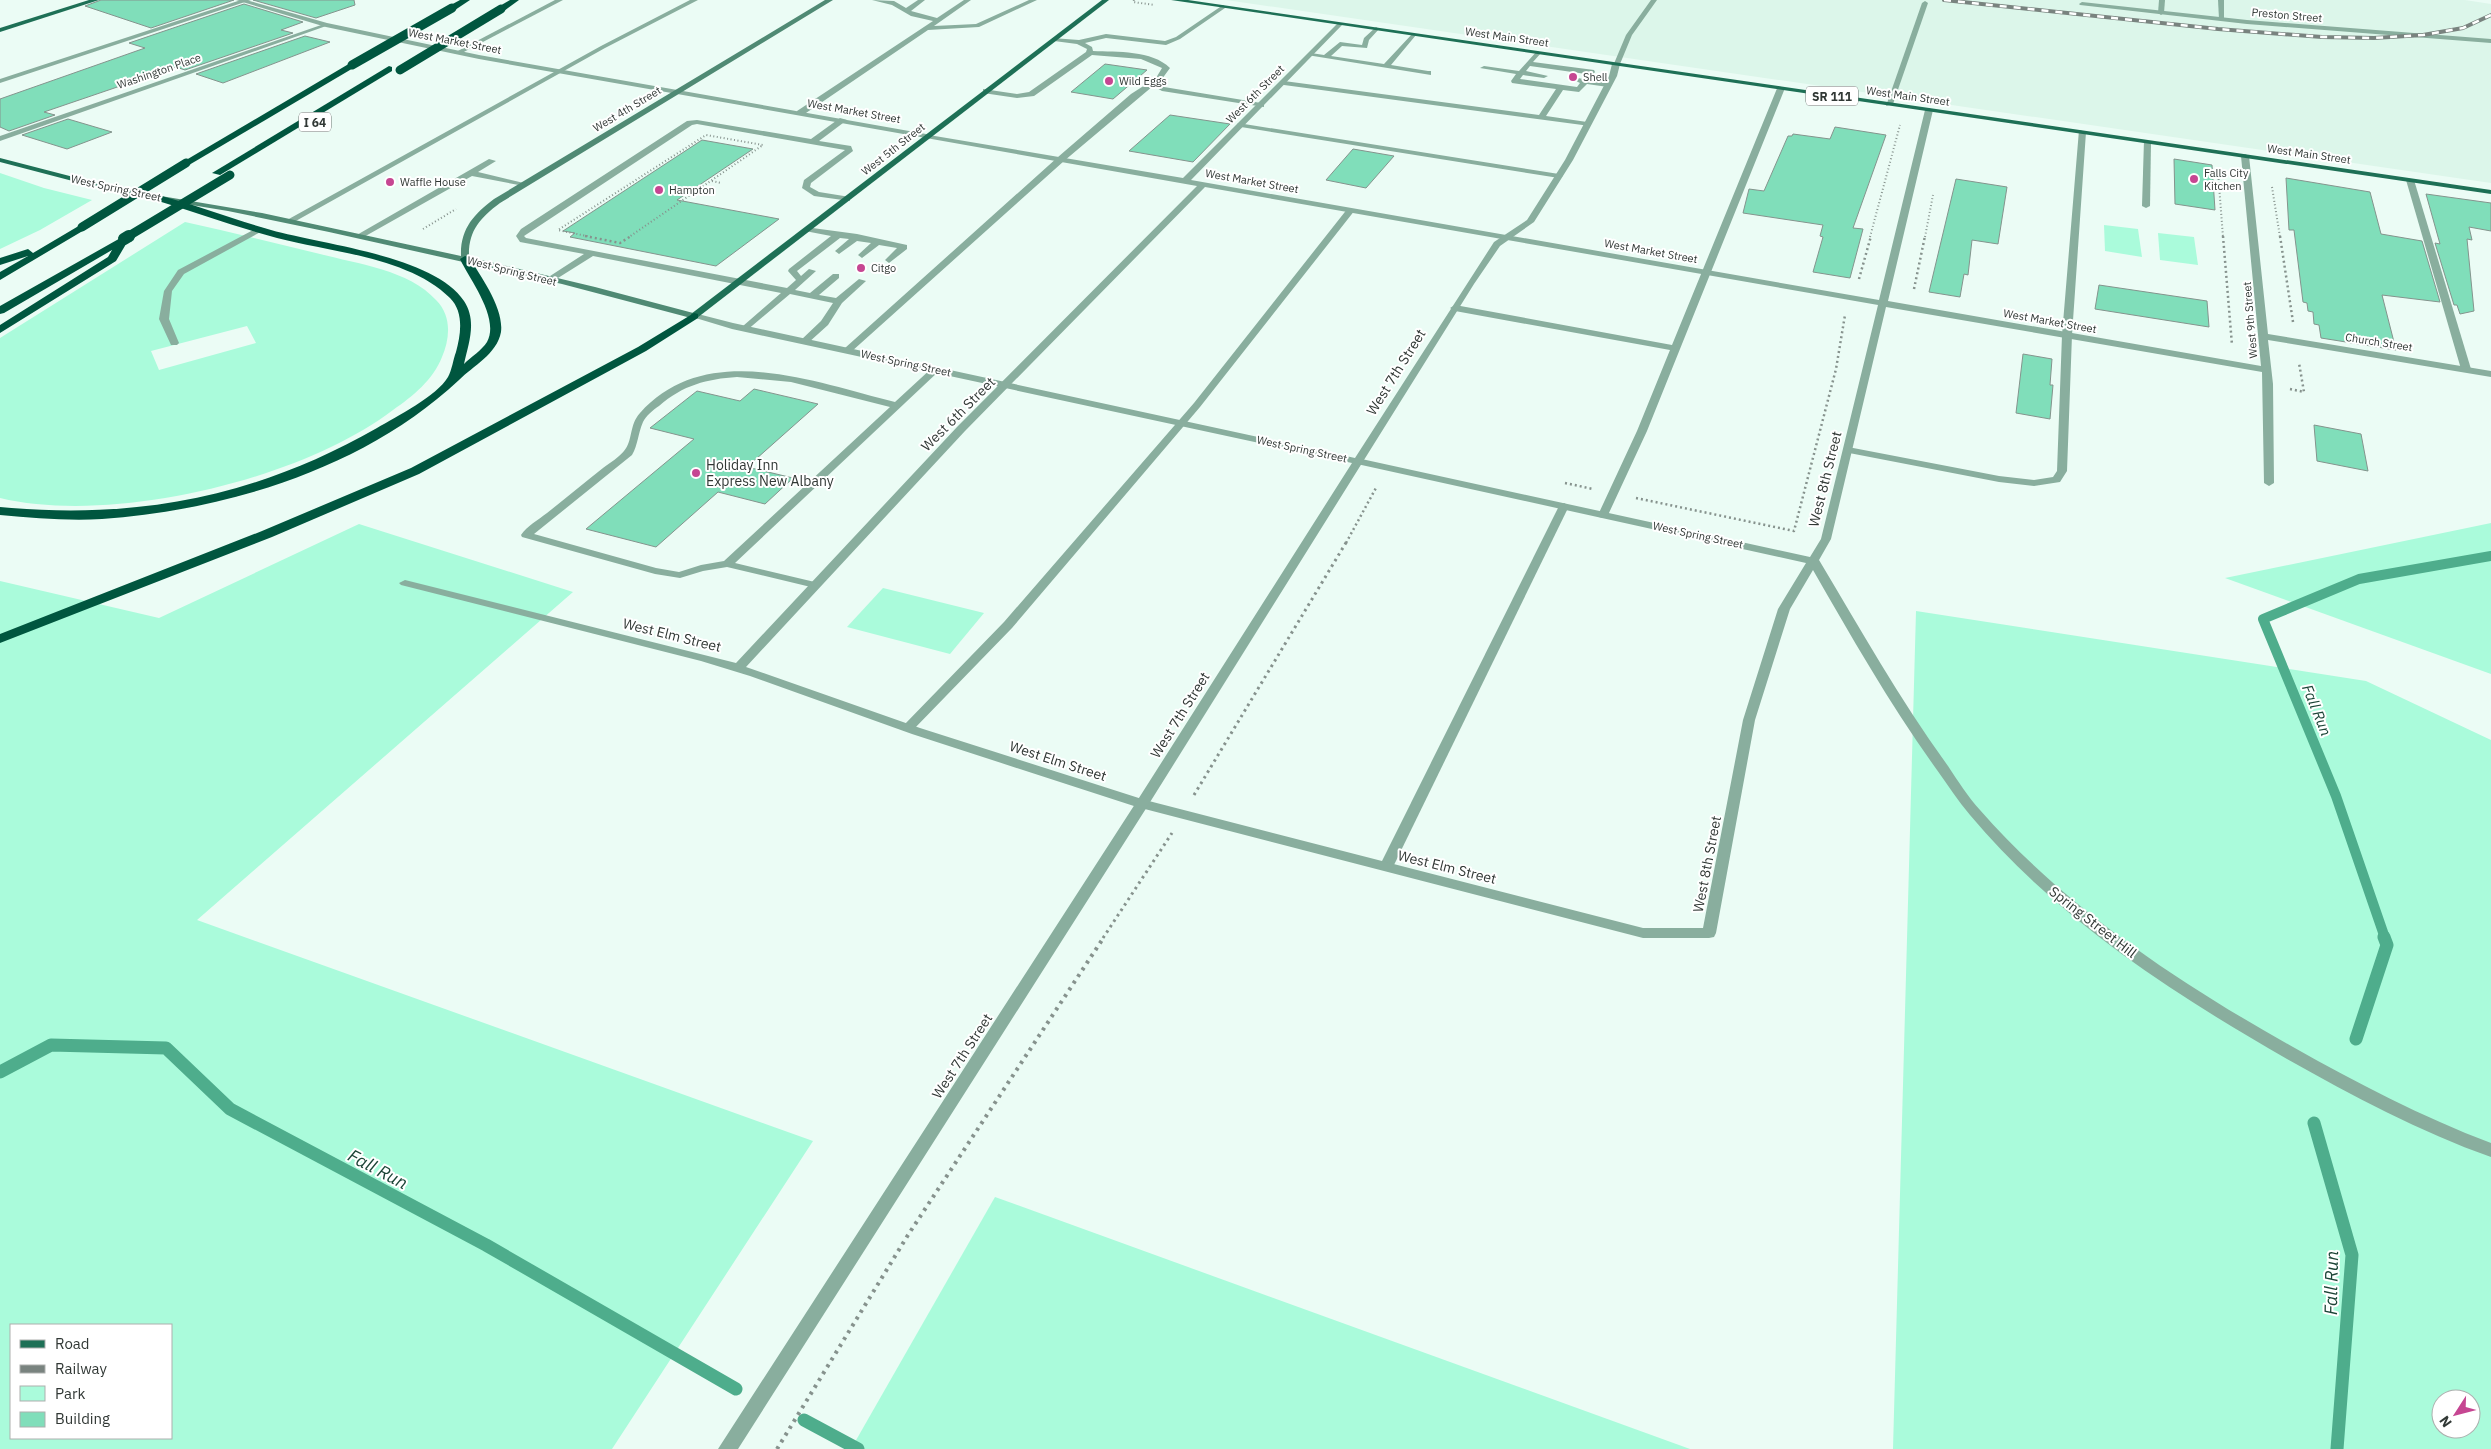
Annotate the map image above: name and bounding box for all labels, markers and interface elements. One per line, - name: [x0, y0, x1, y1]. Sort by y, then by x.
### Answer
- street label: Preston Street: [2251, 5, 2323, 25]
- street label: West Main Street: [1464, 24, 1550, 50]
- street label: West Market Street: [407, 25, 503, 57]
- street label: Washington Place: [115, 50, 203, 92]
- street label: West 6th Street: [1223, 62, 1287, 126]
- place label: Shell: [1583, 70, 1608, 84]
- marker: Shell: [1567, 71, 1579, 83]
- place label: Wild Eggs: [1119, 74, 1167, 88]
- marker: Wild Eggs: [1103, 75, 1115, 87]
- street label: West 4th Street: [590, 83, 664, 135]
- street label: West Main Street: [1865, 83, 1951, 109]
- road number: SR 111: [1806, 86, 1858, 105]
- street label: West Market Street: [806, 96, 902, 126]
- road number: I 64: [299, 112, 331, 132]
- street label: West 5th Street: [858, 120, 928, 178]
- street label: West Main Street: [2266, 141, 2352, 167]
- street label: West Market Street: [1204, 166, 1300, 196]
- place label: Falls City Kitchen: [2204, 166, 2249, 193]
- street label: West Spring Street: [70, 172, 162, 204]
- marker: Falls City Kitchen: [2188, 173, 2200, 185]
- place label: Waffle House: [400, 175, 466, 189]
- marker: Waffle House: [384, 176, 396, 188]
- place label: Hampton: [669, 183, 715, 197]
- marker: Hampton: [653, 184, 665, 196]
- street label: West Market Street: [1603, 236, 1699, 266]
- street label: West Spring Street: [466, 253, 558, 289]
- place label: Citgo: [871, 261, 896, 275]
- marker: Citgo: [855, 262, 867, 274]
- street label: West 9th Street: [2240, 281, 2260, 359]
- street label: West Market Street: [2002, 306, 2098, 336]
- street label: West 7th Street: [1362, 326, 1430, 418]
- street label: Church Street: [2344, 330, 2414, 354]
- street label: West Spring Street: [860, 347, 952, 379]
- street label: West 6th Street: [917, 373, 999, 455]
- street label: West 8th Street: [1804, 429, 1846, 529]
- street label: West Spring Street: [1256, 433, 1348, 465]
- place label: Holiday Inn Express New Albany: [706, 456, 834, 490]
- marker: Holiday Inn Express New Albany: [690, 467, 702, 479]
- street label: West Spring Street: [1652, 519, 1744, 551]
- street label: West Elm Street: [621, 614, 723, 656]
- street label: West 7th Street: [1146, 669, 1214, 761]
- water label: Fall Run: [2298, 682, 2336, 738]
- street label: West Elm Street: [1007, 737, 1109, 785]
- street label: West 8th Street: [1689, 814, 1725, 914]
- street label: West Elm Street: [1396, 846, 1498, 888]
- street label: Spring Street Hill: [2046, 882, 2141, 962]
- street label: West 7th Street: [928, 1010, 996, 1102]
- water label: Fall Run: [344, 1144, 412, 1194]
- water label: Fall Run: [2319, 1251, 2343, 1315]
- legend: [10, 1324, 172, 1439]
- text: Road: [55, 1334, 90, 1353]
- text: Railway: [55, 1359, 108, 1378]
- text: Park: [55, 1384, 85, 1403]
- north arrow: [2431, 1389, 2481, 1439]
- text: Building: [55, 1409, 110, 1428]
- text: N: [2435, 1412, 2456, 1431]

